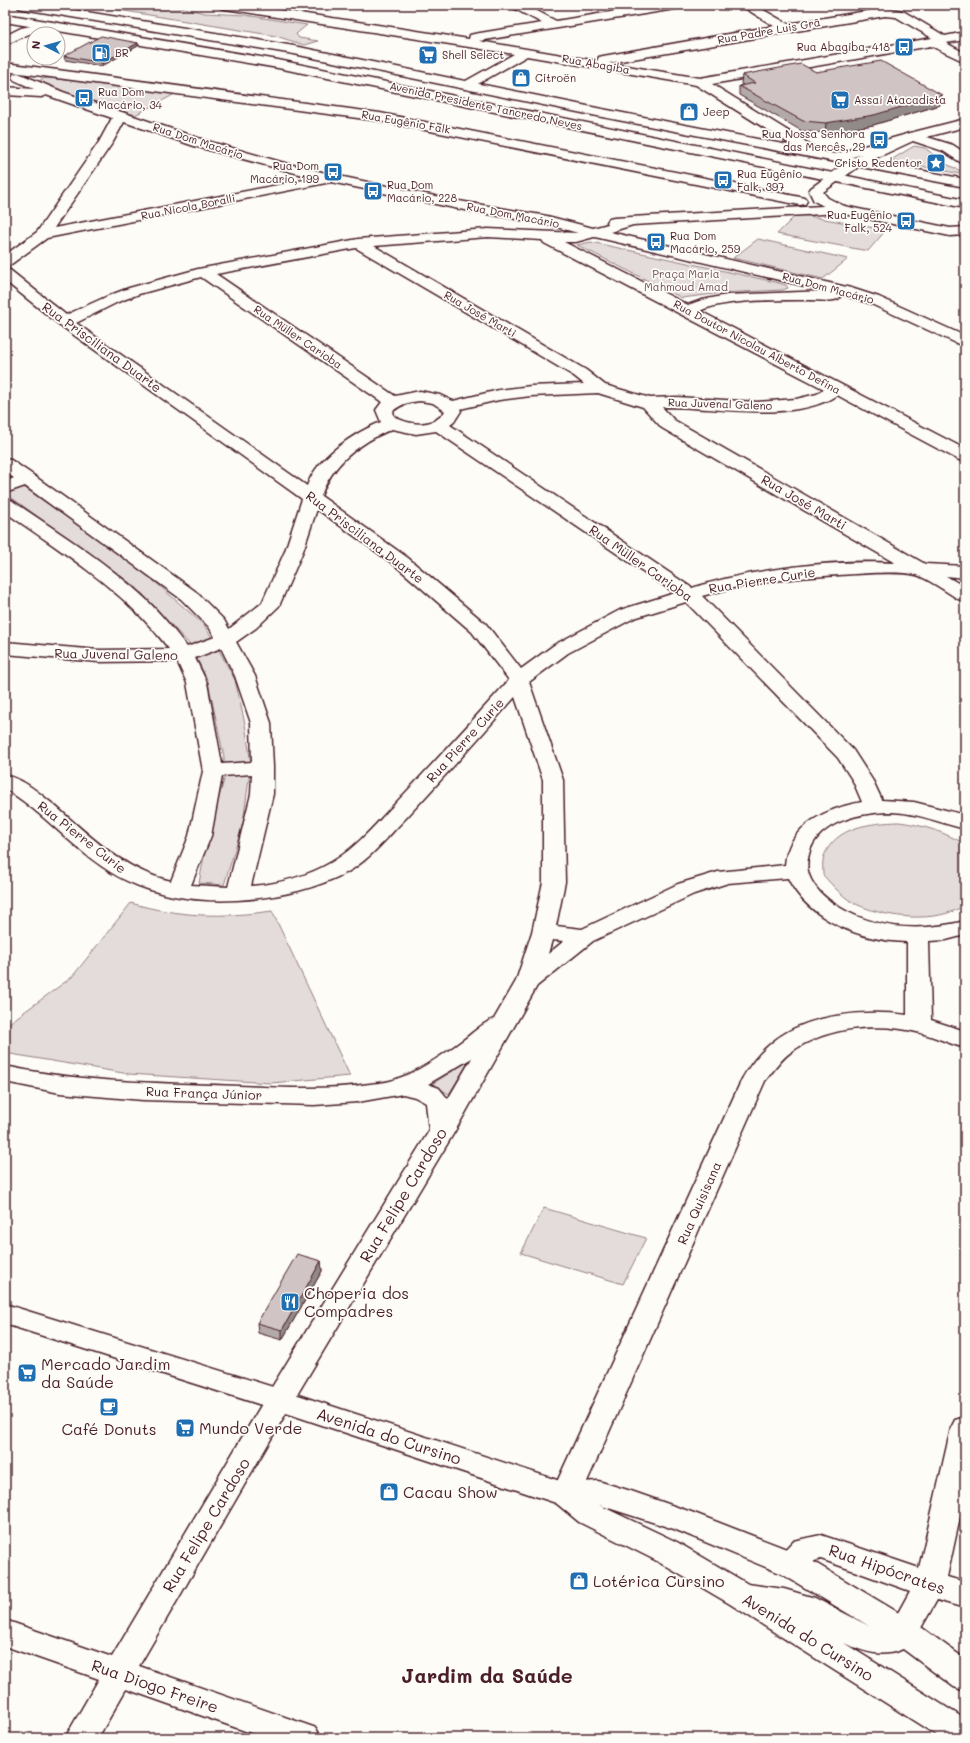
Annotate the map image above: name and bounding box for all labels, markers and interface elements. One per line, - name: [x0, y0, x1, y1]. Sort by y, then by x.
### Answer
- street label: Rua Padre Luis Grã: [716, 14, 822, 47]
- north arrow: [26, 26, 66, 66]
- bus stop icon: Rua Abagiba, 418: [893, 36, 915, 58]
- place label: Rua Abagiba, 418: [797, 39, 890, 54]
- text: N: [28, 40, 43, 50]
- fuel station icon: BR: [90, 42, 112, 64]
- supermarket icon: Shell Select: [417, 44, 439, 66]
- place label: BR: [115, 45, 129, 60]
- place label: Shell Select: [442, 47, 504, 62]
- street label: Rua Abagiba: [561, 50, 631, 77]
- shop icon: Citroën: [510, 67, 532, 89]
- place label: Citroën: [535, 70, 576, 85]
- street label: Avenida Presidente Tancredo Neves: [388, 78, 584, 133]
- place label: Rua Dom Macário, 34: [98, 84, 163, 112]
- bus stop icon: Rua Dom Macário, 34: [73, 87, 95, 109]
- supermarket icon: Assaí Atacadista: [829, 89, 851, 111]
- place label: Assaí Atacadista: [854, 92, 946, 107]
- shop icon: Jeep: [678, 101, 700, 123]
- place label: Jeep: [703, 104, 730, 119]
- street label: Rua Eugênio Falk: [360, 106, 452, 137]
- street label: Rua Dom Macário: [151, 119, 246, 162]
- place label: Rua Nossa Senhora das Mercês, 29: [762, 126, 865, 154]
- bus stop icon: Rua Nossa Senhora das Mercês, 29: [868, 129, 890, 151]
- place icon: Cristo Redentor: [925, 152, 947, 174]
- place label: Cristo Redentor: [834, 155, 922, 170]
- place label: Rua Dom Macário, 199: [250, 158, 319, 186]
- bus stop icon: Rua Dom Macário, 199: [322, 161, 344, 183]
- place label: Rua Eugênio Falk, 397: [737, 166, 802, 194]
- bus stop icon: Rua Eugênio Falk, 397: [712, 169, 734, 191]
- place label: Rua Dom Macário, 228: [387, 177, 457, 205]
- bus stop icon: Rua Dom Macário, 228: [362, 180, 384, 202]
- street label: Rua Nicola Boralli: [140, 190, 236, 223]
- street label: Rua Dom Macário: [465, 198, 561, 231]
- place label: Rua Eugênio Falk, 524: [827, 207, 893, 235]
- bus stop icon: Rua Eugênio Falk, 524: [895, 210, 917, 232]
- place label: Rua Dom Macário, 259: [670, 228, 741, 256]
- bus stop icon: Rua Dom Macário, 259: [645, 231, 667, 253]
- park label: Praça Maria Mahmoud Amad: [644, 266, 728, 294]
- street label: Rua Dom Macário: [781, 268, 876, 307]
- street label: Rua José Marti: [441, 287, 519, 340]
- street label: Rua Doutor Nicolau Alberto Defina: [671, 296, 843, 397]
- street label: Rua Prisciliana Duarte: [39, 298, 165, 396]
- street label: Rua Müller Carioba: [251, 301, 346, 372]
- street label: Rua Juvenal Galeno: [668, 394, 773, 413]
- street label: Rua José Marti: [759, 470, 850, 533]
- street label: Rua Prisciliana Duarte: [303, 487, 428, 587]
- street label: Rua Müller Carioba: [586, 521, 696, 605]
- street label: Rua Pierre Curie: [707, 563, 817, 596]
- street label: Rua Juvenal Galeno: [54, 644, 178, 663]
- street label: Rua Pierre Curie: [422, 694, 507, 785]
- street label: Rua Pierre Curie: [35, 797, 130, 877]
- street label: Rua França Júnior: [146, 1082, 262, 1103]
- street label: Rua Felipe Cardoso: [354, 1124, 451, 1266]
- street label: Rua Quisisana: [673, 1159, 724, 1247]
- place label: Choperia dos Compadres: [304, 1282, 409, 1321]
- restaurant icon: Choperia dos Compadres: [279, 1291, 301, 1313]
- place label: Mercado Jardim da Saúde: [41, 1353, 170, 1392]
- supermarket icon: Mercado Jardim da Saúde: [16, 1362, 38, 1384]
- cafe icon: Café Donuts: [98, 1396, 120, 1418]
- street label: Avenida do Cursino: [314, 1402, 464, 1469]
- supermarket icon: Mundo Verde: [174, 1417, 196, 1439]
- place label: Mundo Verde: [199, 1417, 302, 1438]
- place label: Café Donuts: [62, 1418, 156, 1439]
- street label: Rua Felipe Cardoso: [157, 1454, 254, 1596]
- shop icon: Cacau Show: [378, 1481, 400, 1503]
- place label: Cacau Show: [403, 1481, 498, 1502]
- street label: Rua Hipócrates: [826, 1539, 948, 1598]
- shop icon: Lotérica Cursino: [568, 1570, 590, 1592]
- place label: Lotérica Cursino: [593, 1570, 725, 1591]
- street label: Avenida do Cursino: [739, 1588, 878, 1685]
- street label: Rua Diogo Freire: [89, 1654, 221, 1717]
- district label: Jardim da Saúde: [401, 1662, 573, 1688]

